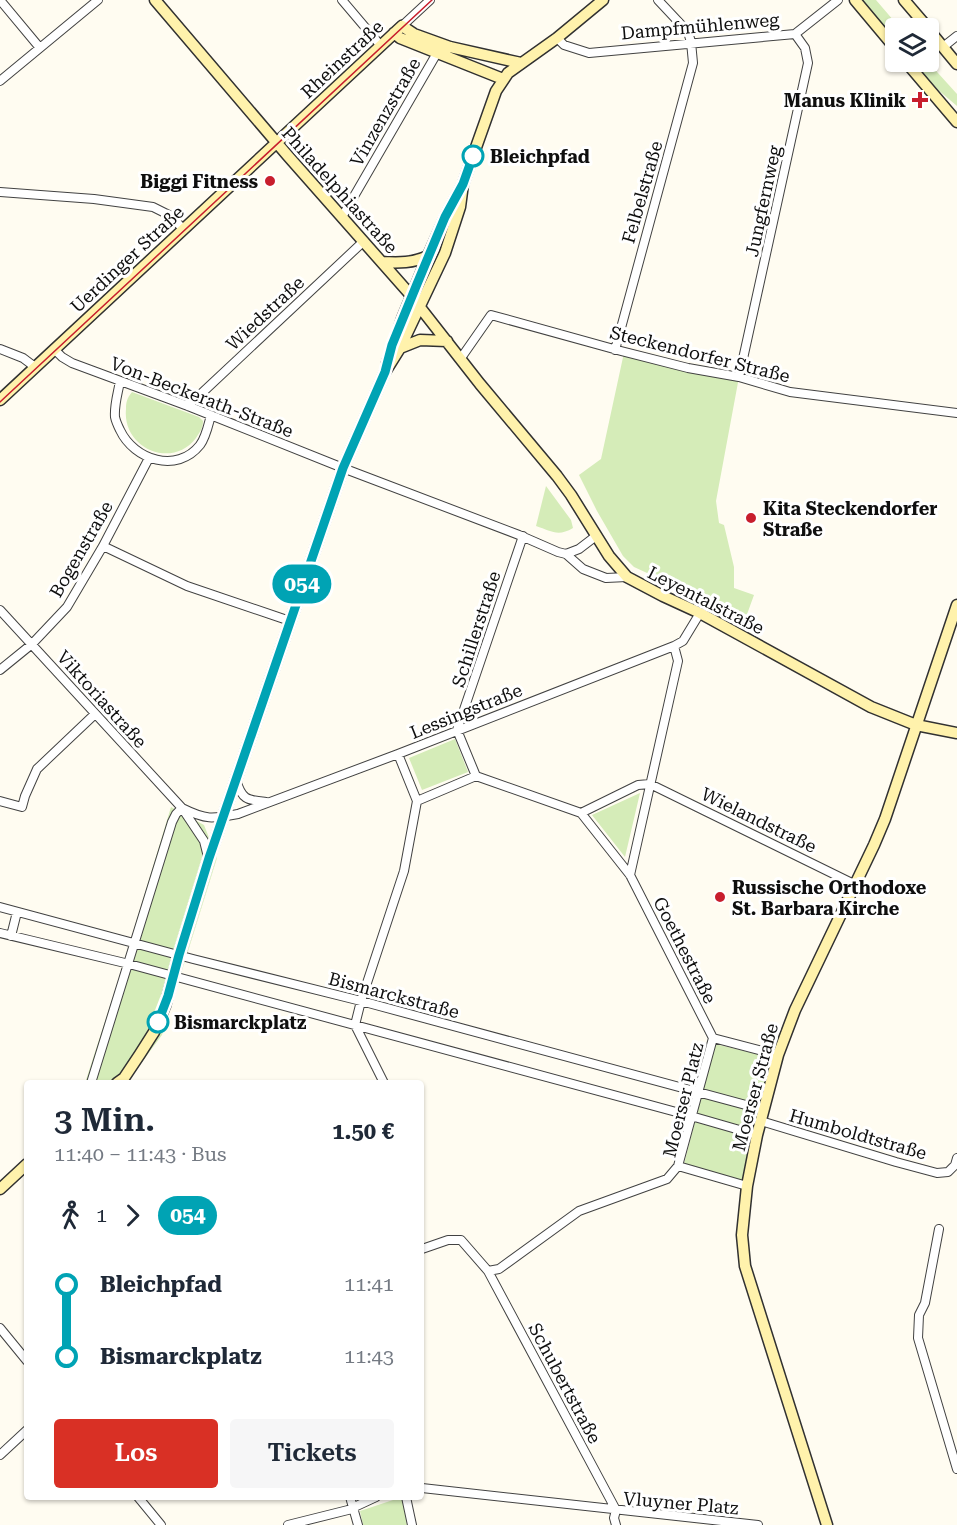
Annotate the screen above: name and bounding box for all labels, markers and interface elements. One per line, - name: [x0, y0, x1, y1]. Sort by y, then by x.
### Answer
- street label: Dampfmühlenweg: [620, 9, 781, 43]
- street label: Rheinstraße: [297, 16, 388, 102]
- map controls: [885, 18, 939, 72]
- button: layers: [885, 18, 939, 72]
- street label: Vinzenzstraße: [345, 54, 425, 170]
- place label: Manus Klinik: [784, 90, 907, 111]
- marker: Manus Klinik: [911, 91, 929, 109]
- street label: Philadelphiastraße: [278, 122, 402, 258]
- street label: Felbelstraße: [617, 138, 667, 246]
- street label: Jungfernweg: [741, 143, 785, 259]
- marker: Bleichpfad: [462, 145, 484, 167]
- place label: Bleichpfad: [490, 146, 590, 167]
- place label: Biggi Fitness: [140, 171, 258, 192]
- marker: Biggi Fitness: [263, 174, 277, 188]
- street label: Uerdinger Straße: [66, 201, 188, 317]
- street label: Wiedstraße: [222, 272, 308, 354]
- street label: Steckendorfer Straße: [608, 321, 792, 387]
- street label: Von-Beckerath-Straße: [108, 352, 296, 442]
- street label: Bogenstraße: [45, 497, 117, 601]
- place label: Kita Steckendorfer Straße: [763, 498, 937, 540]
- marker: Kita Steckendorfer Straße: [744, 511, 758, 525]
- street label: Leyentalstraße: [644, 562, 768, 638]
- line badge: 054: [268, 564, 336, 604]
- street label: Schillerstraße: [447, 568, 505, 690]
- text: 054: [284, 572, 320, 596]
- street label: Viktoriastraße: [53, 646, 151, 752]
- street label: Lessingstraße: [407, 679, 525, 743]
- street label: Wielandstraße: [698, 783, 820, 857]
- place label: Russische Orthodoxe St. Barbara Kirche: [732, 877, 927, 919]
- marker: Russische Orthodoxe St. Barbara Kirche: [713, 890, 727, 904]
- street label: Goethestraße: [649, 893, 721, 1007]
- street label: Bismarckstraße: [326, 967, 462, 1023]
- marker: Bismarckplatz: [147, 1011, 169, 1033]
- place label: Bismarckplatz: [174, 1012, 306, 1033]
- street label: Moerser Straße: [728, 1021, 782, 1153]
- street label: Moerser Platz: [659, 1040, 708, 1160]
- text: 3 Min.: [54, 1100, 155, 1139]
- street label: Humboldtstraße: [787, 1104, 929, 1164]
- text: 1.50 €: [332, 1119, 394, 1144]
- text: 11:40 – 11:43 · Bus: [54, 1142, 226, 1166]
- icon: walk: [54, 1199, 87, 1232]
- icon: forward: [116, 1199, 149, 1232]
- text: 1: [96, 1203, 107, 1227]
- text: 054: [170, 1203, 205, 1227]
- text: Bleichpfad: [100, 1272, 222, 1297]
- text: 11:41: [344, 1272, 394, 1296]
- street label: Schubertstraße: [524, 1319, 606, 1447]
- text: Bismarckplatz: [100, 1344, 262, 1369]
- text: 11:43: [344, 1344, 394, 1368]
- button: Los: [54, 1419, 218, 1488]
- button: Tickets: [230, 1419, 394, 1488]
- street label: Vluyner Platz: [623, 1488, 740, 1519]

